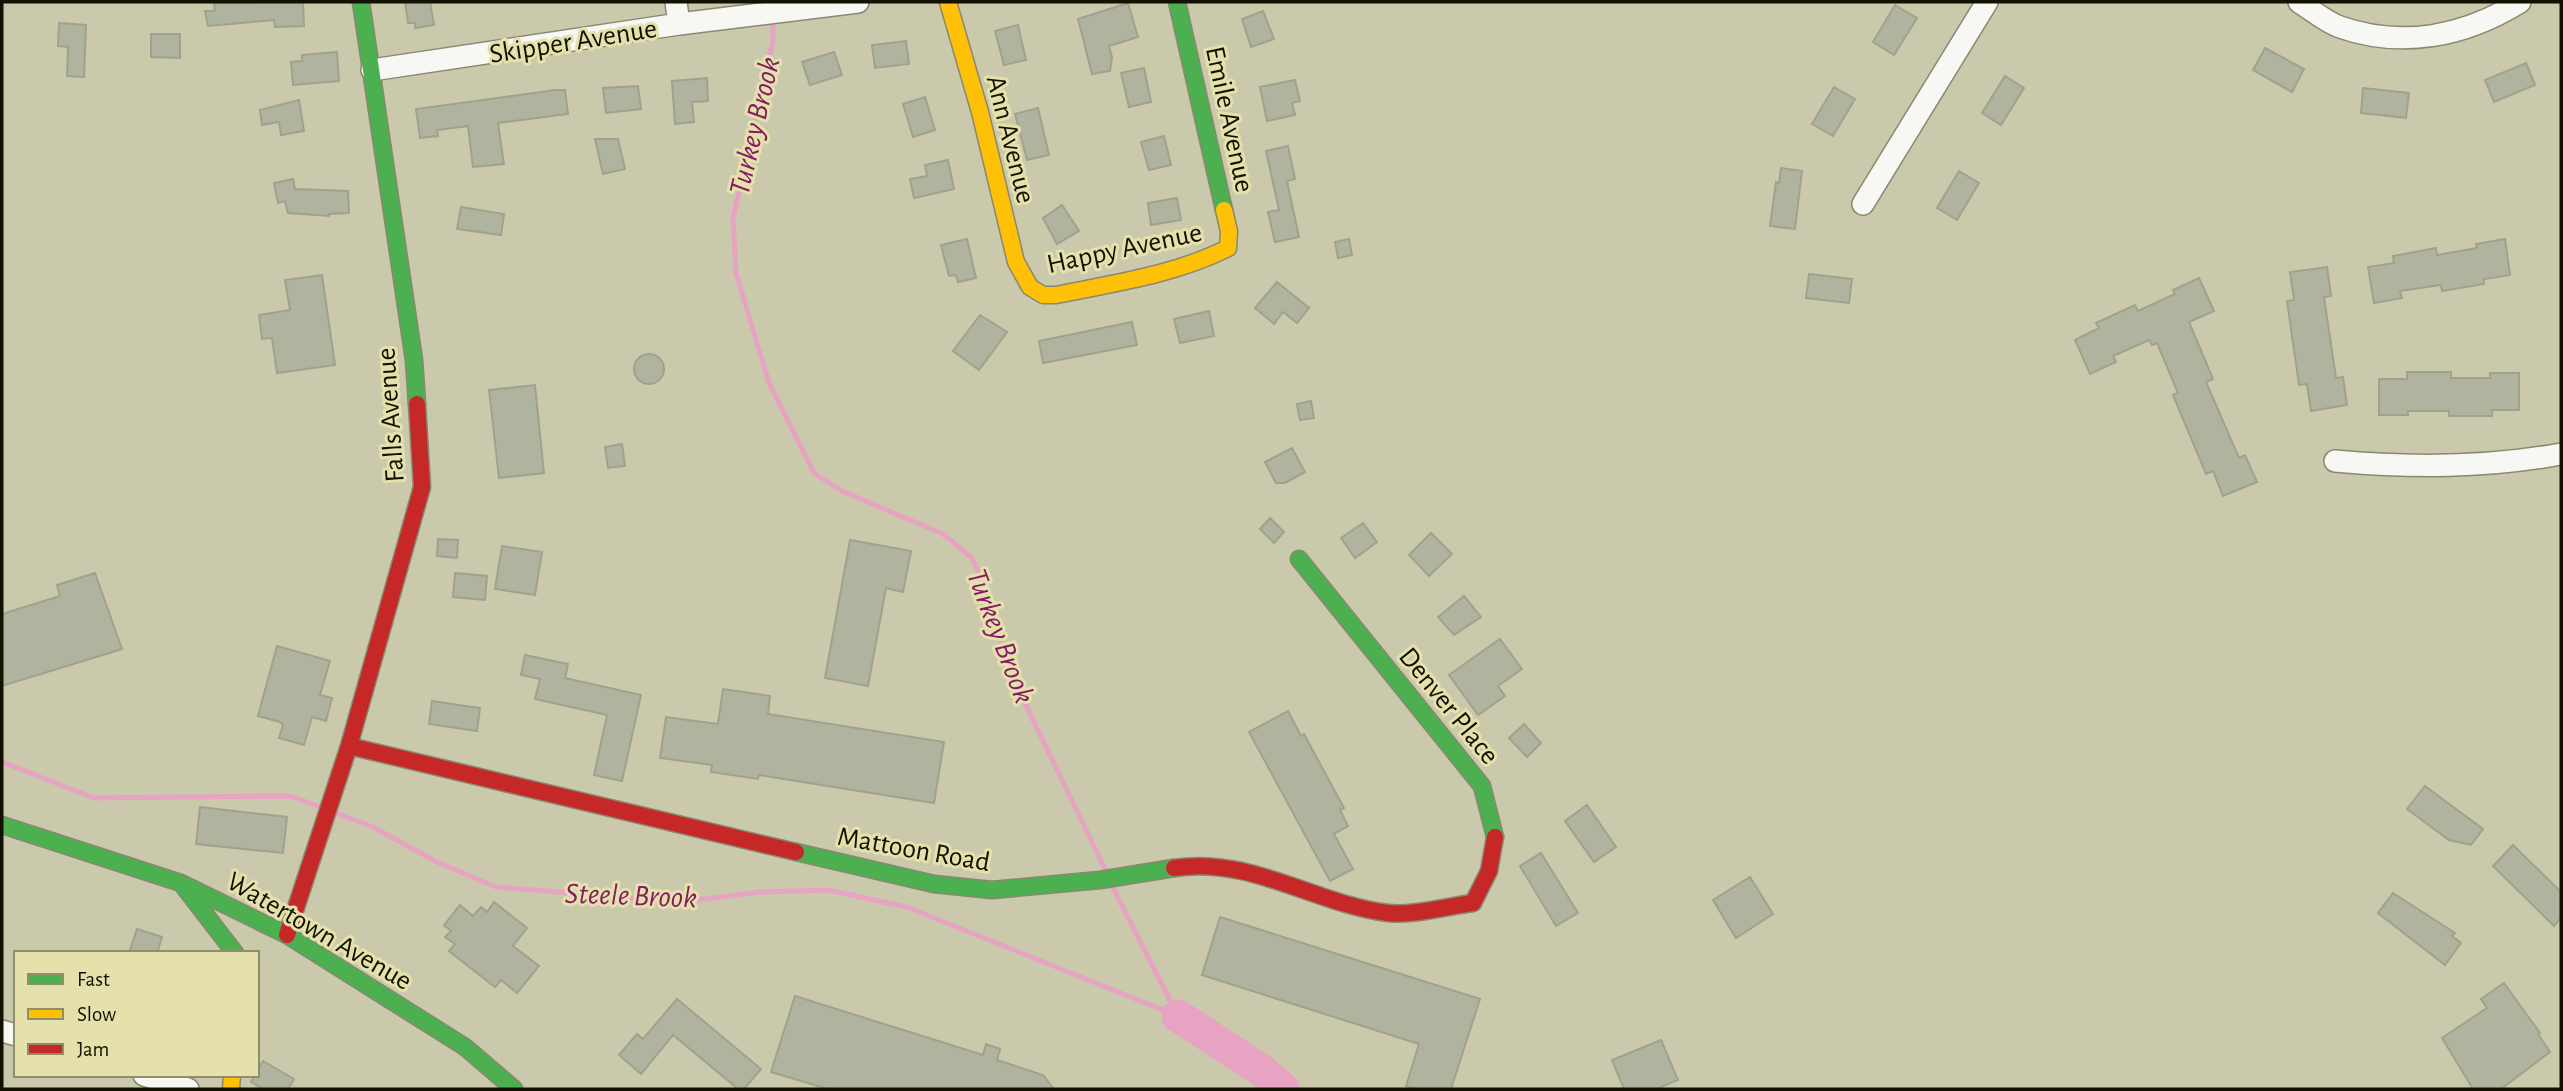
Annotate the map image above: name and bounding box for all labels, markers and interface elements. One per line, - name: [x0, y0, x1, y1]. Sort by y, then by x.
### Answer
- street label: Skipper Avenue: [488, 15, 659, 69]
- street label: Emile Avenue: [1200, 44, 1258, 195]
- water label: Turkey Brook: [725, 54, 785, 198]
- street label: Ann Avenue: [981, 73, 1039, 206]
- street label: Happy Avenue: [1044, 219, 1205, 279]
- street label: Falls Avenue: [372, 347, 410, 483]
- water label: Turkey Brook: [961, 565, 1039, 708]
- street label: Denver Place: [1393, 643, 1504, 770]
- street label: Mattoon Road: [835, 823, 992, 877]
- street label: Watertown Avenue: [222, 868, 416, 996]
- water label: Steele Brook: [564, 879, 698, 913]
- legend: [14, 951, 259, 1077]
- text: Fast: [77, 969, 110, 990]
- text: Slow: [77, 1004, 116, 1025]
- text: Jam: [77, 1039, 109, 1060]

